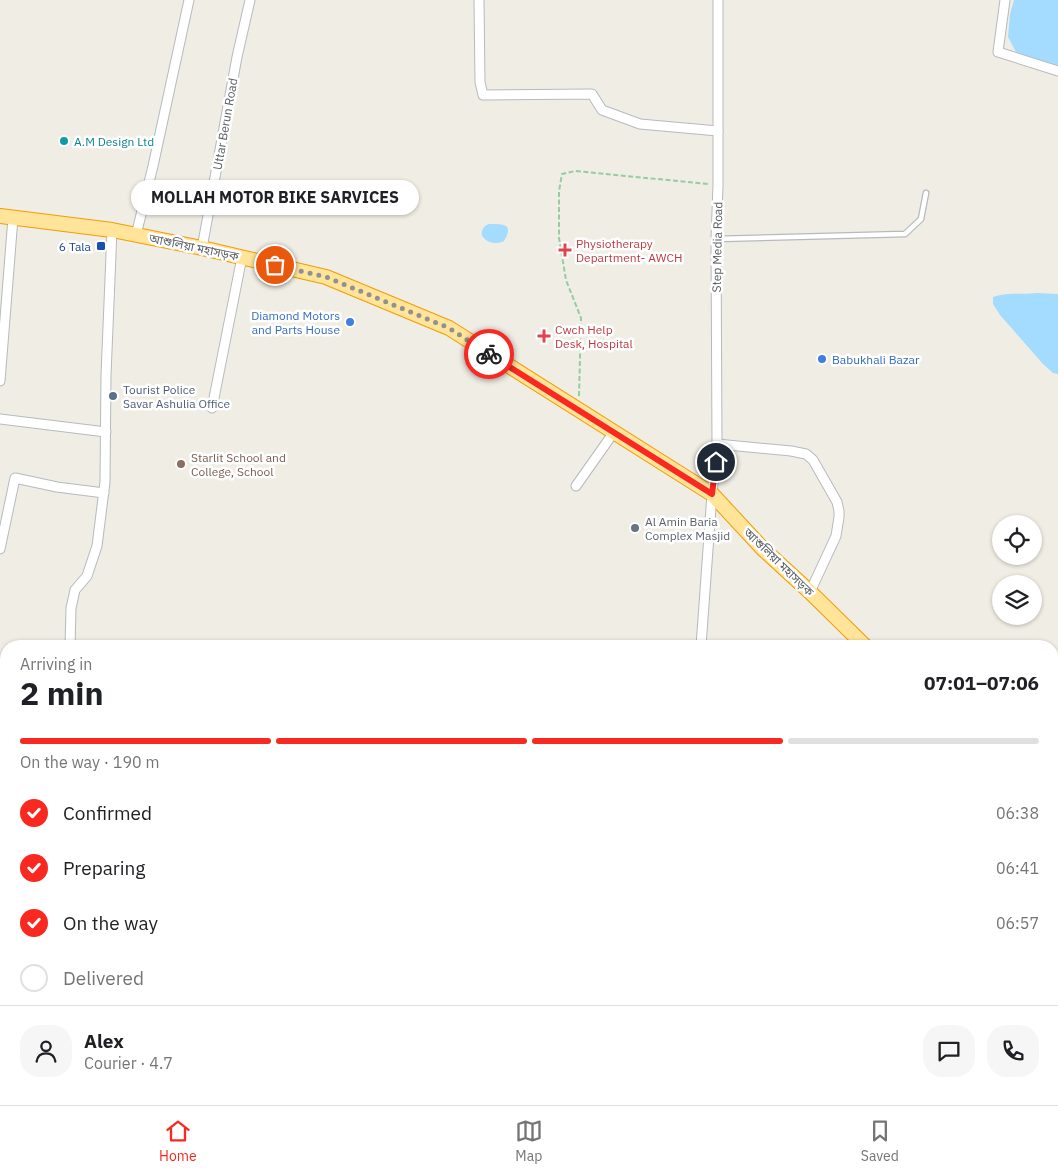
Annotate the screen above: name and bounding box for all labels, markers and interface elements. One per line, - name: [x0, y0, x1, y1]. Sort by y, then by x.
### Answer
- street label: Uttar Berun Road: [210, 77, 240, 171]
- place label: A.M Design Ltd: [74, 134, 154, 149]
- marker: A.M Design Ltd: [58, 135, 70, 147]
- callout: MOLLAH MOTOR BIKE SARVICES: [131, 180, 419, 215]
- text: MOLLAH MOTOR BIKE SARVICES: [151, 187, 399, 207]
- street label: Step Media Road: [709, 202, 725, 292]
- street label: আশুলিয়া মহাসড়ক: [147, 230, 240, 264]
- place label: Physiotherapy Department- AWCH: [576, 236, 682, 265]
- place label: 6 Tala: [59, 239, 92, 254]
- marker: 6 Tala: [95, 240, 107, 252]
- marker: Physiotherapy Department- AWCH: [558, 243, 572, 257]
- pin: [254, 244, 296, 286]
- icon: bag: [261, 251, 289, 279]
- place label: Diamond Motors and Parts House: [251, 308, 340, 337]
- marker: Diamond Motors and Parts House: [344, 316, 356, 328]
- place label: Cwch Help Desk, Hospital: [555, 322, 633, 351]
- courier: [464, 329, 514, 379]
- marker: Cwch Help Desk, Hospital: [537, 329, 551, 343]
- icon: bike: [475, 340, 503, 368]
- place label: Babukhali Bazar: [832, 352, 920, 367]
- marker: Babukhali Bazar: [816, 353, 828, 365]
- place label: Tourist Police Savar Ashulia Office: [123, 382, 231, 411]
- marker: Tourist Police Savar Ashulia Office: [107, 390, 119, 402]
- pin: [695, 441, 737, 483]
- icon: home: [702, 448, 730, 476]
- place label: Starlit School and College, School: [191, 450, 286, 479]
- marker: Starlit School and College, School: [175, 458, 187, 470]
- place label: Al Amin Baria Complex Masjid: [645, 514, 730, 543]
- map controls: [992, 515, 1042, 625]
- button: locate: [992, 515, 1042, 565]
- marker: Al Amin Baria Complex Masjid: [629, 522, 641, 534]
- street label: আশুলিয়া মহাসড়ক: [740, 524, 817, 599]
- button: layers: [992, 575, 1042, 625]
- text: Arriving in: [20, 654, 92, 674]
- text: 07:01–07:06: [924, 671, 1039, 695]
- text: 2 min: [20, 672, 104, 714]
- text: On the way · 190 m: [20, 752, 159, 772]
- icon: check: [20, 799, 48, 827]
- text: Confirmed: [63, 801, 152, 825]
- text: 06:38: [996, 803, 1039, 823]
- icon: check: [20, 854, 48, 882]
- text: Preparing: [63, 856, 145, 880]
- text: 06:41: [996, 858, 1039, 878]
- icon: check: [20, 909, 48, 937]
- text: On the way: [63, 911, 158, 935]
- text: 06:57: [996, 913, 1039, 933]
- text: Delivered: [63, 966, 144, 990]
- button: person: [20, 1025, 72, 1077]
- button: chat: [923, 1025, 975, 1077]
- button: phone: [987, 1025, 1039, 1077]
- text: Alex: [84, 1029, 124, 1053]
- text: Courier · 4.7: [84, 1053, 173, 1073]
- tab: Home: [159, 1117, 197, 1165]
- tab: Map: [515, 1117, 543, 1165]
- tab: Saved: [861, 1117, 899, 1165]

